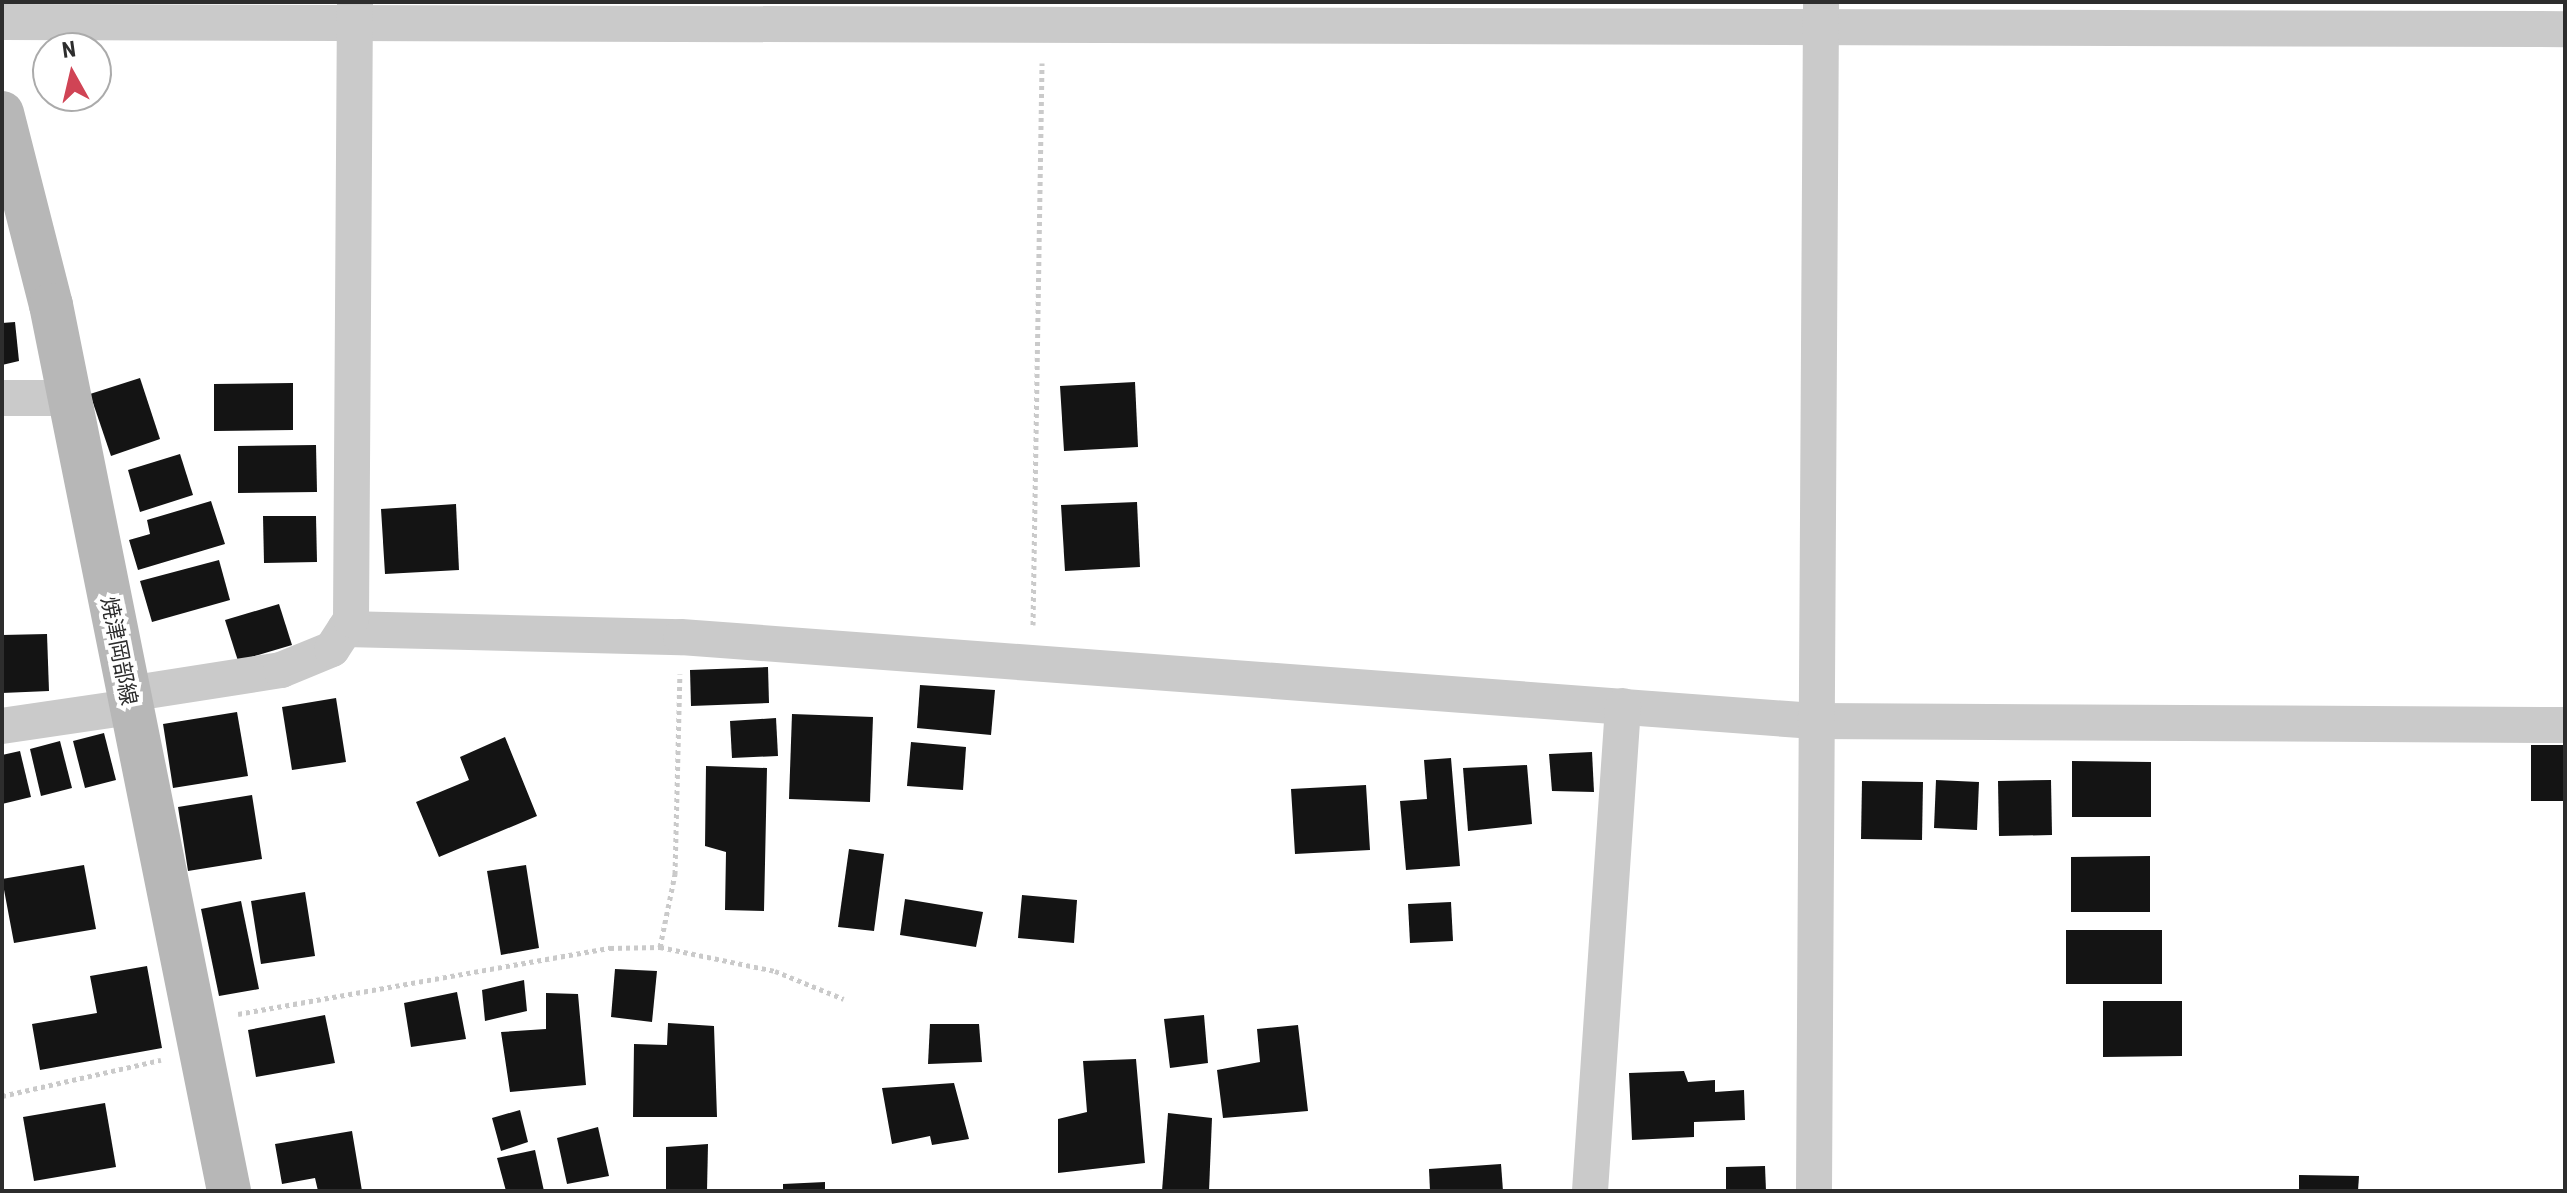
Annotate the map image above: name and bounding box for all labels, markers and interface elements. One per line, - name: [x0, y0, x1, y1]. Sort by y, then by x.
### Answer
- north arrow: [32, 32, 112, 112]
- text: N: [60, 36, 77, 63]
- street label: 焼津岡部線: [96, 594, 142, 708]

